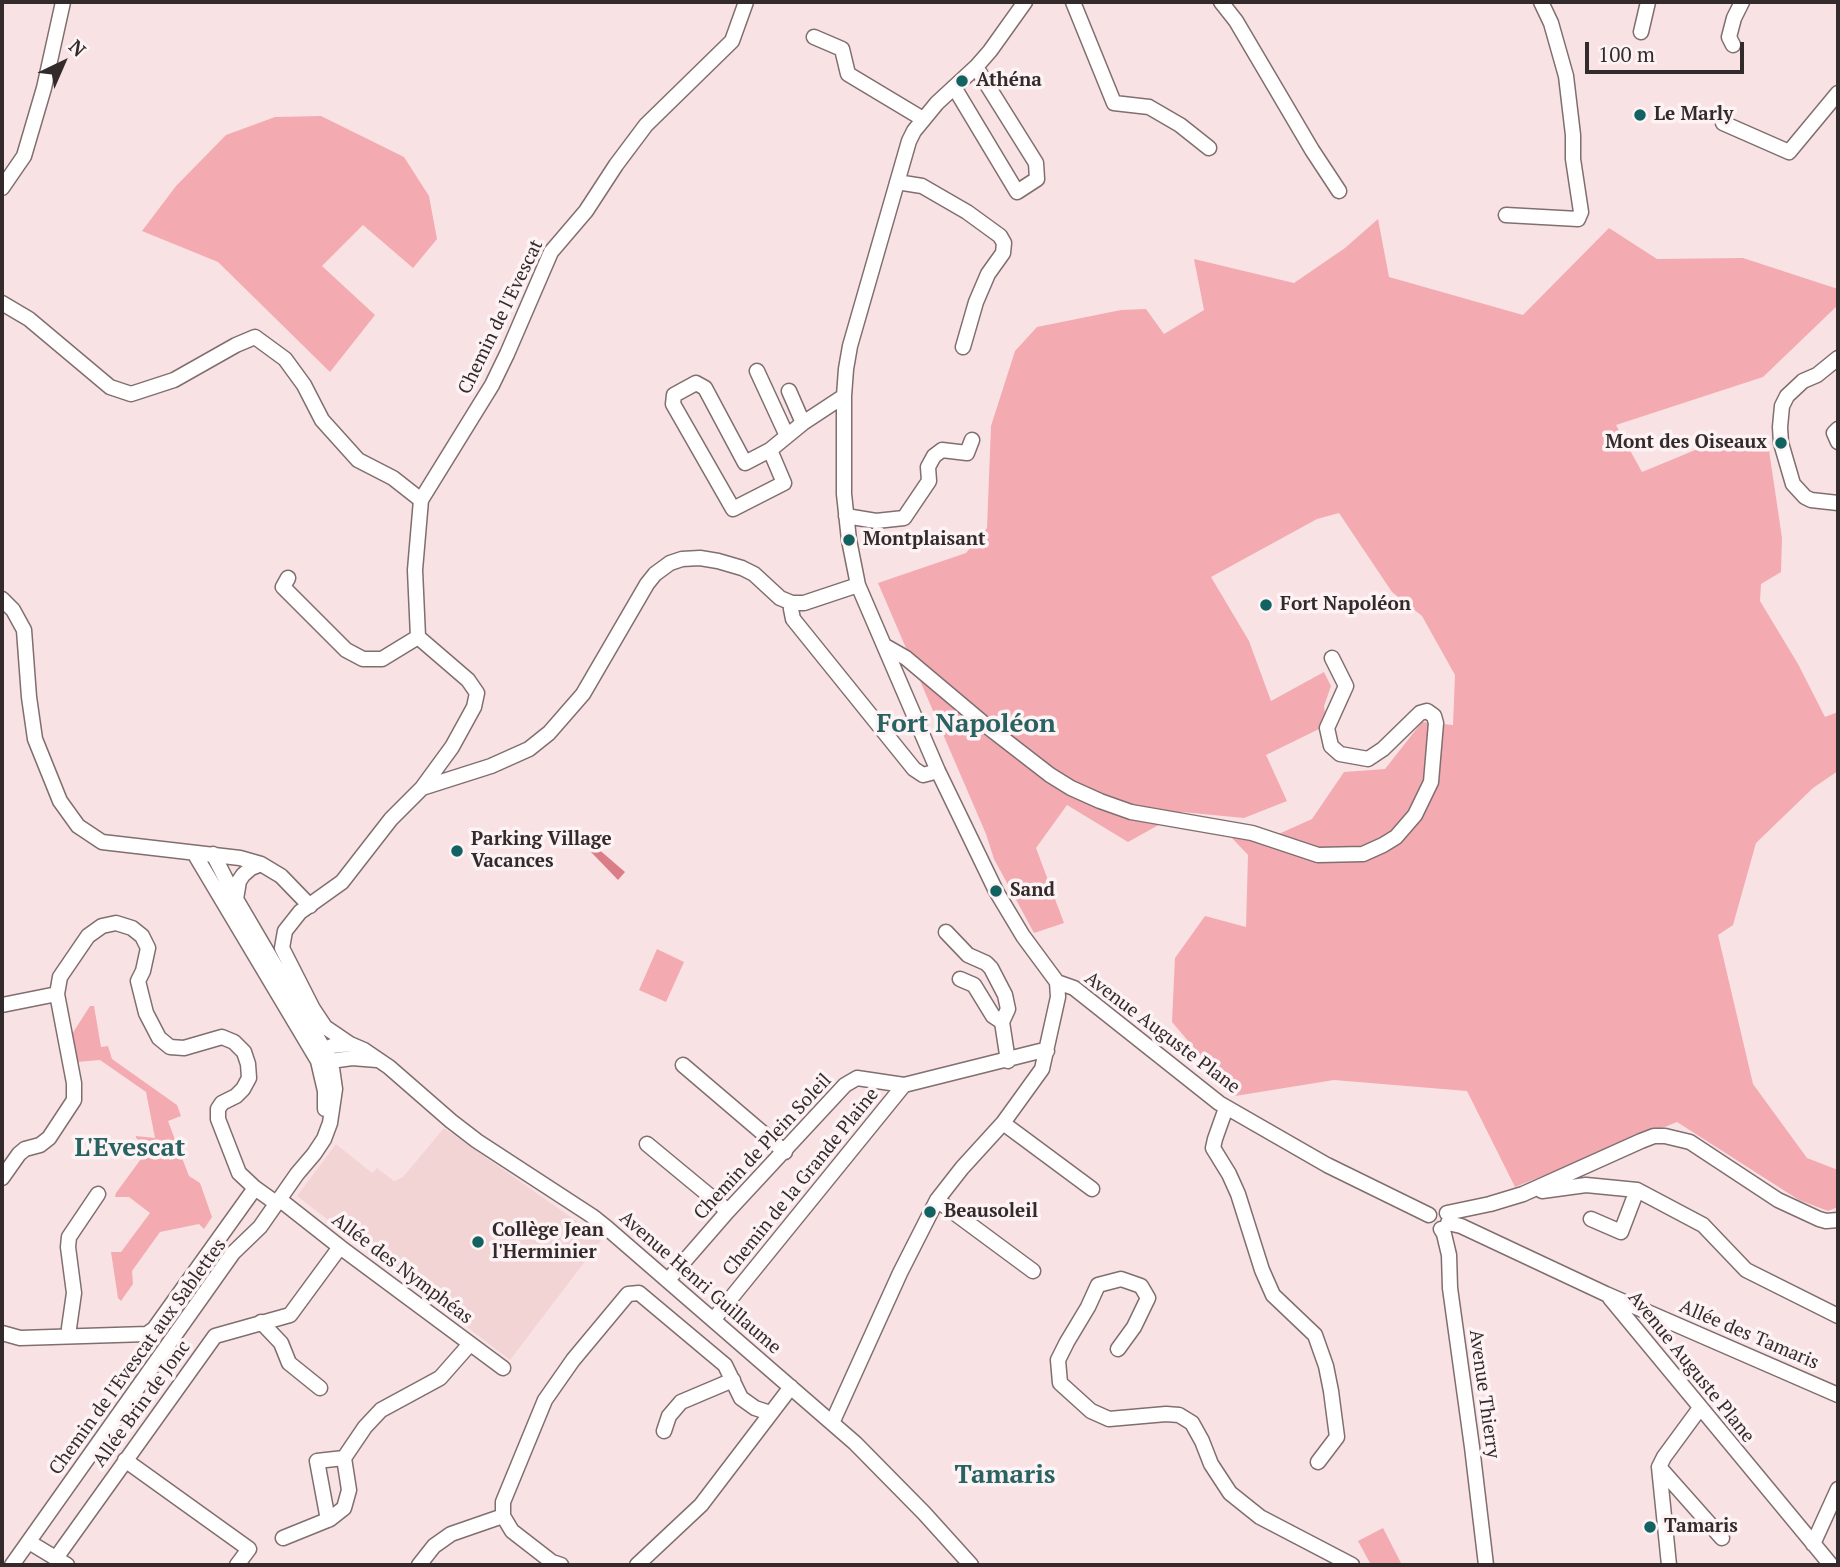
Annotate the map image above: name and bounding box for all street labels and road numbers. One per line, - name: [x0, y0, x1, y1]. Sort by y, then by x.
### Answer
- street label: Chemin de l'Evescat: [454, 236, 548, 398]
- street label: Avenue Auguste Plane: [1080, 967, 1244, 1099]
- street label: Chemin de Plein Soleil: [689, 1069, 837, 1225]
- street label: Chemin de la Grande Plaine: [718, 1084, 884, 1280]
- street label: Avenue Henri Guillaume: [615, 1207, 785, 1359]
- street label: Allée des Nymphéas: [327, 1209, 477, 1329]
- street label: Chemin de l'Evescat aux Sablettes: [45, 1235, 231, 1479]
- street label: Avenue Auguste Plane: [1623, 1287, 1759, 1447]
- street label: Allée des Tamaris: [1676, 1295, 1822, 1375]
- street label: Avenue Thierry: [1464, 1328, 1504, 1460]
- street label: Allée Brin de Jonc: [89, 1336, 195, 1472]

